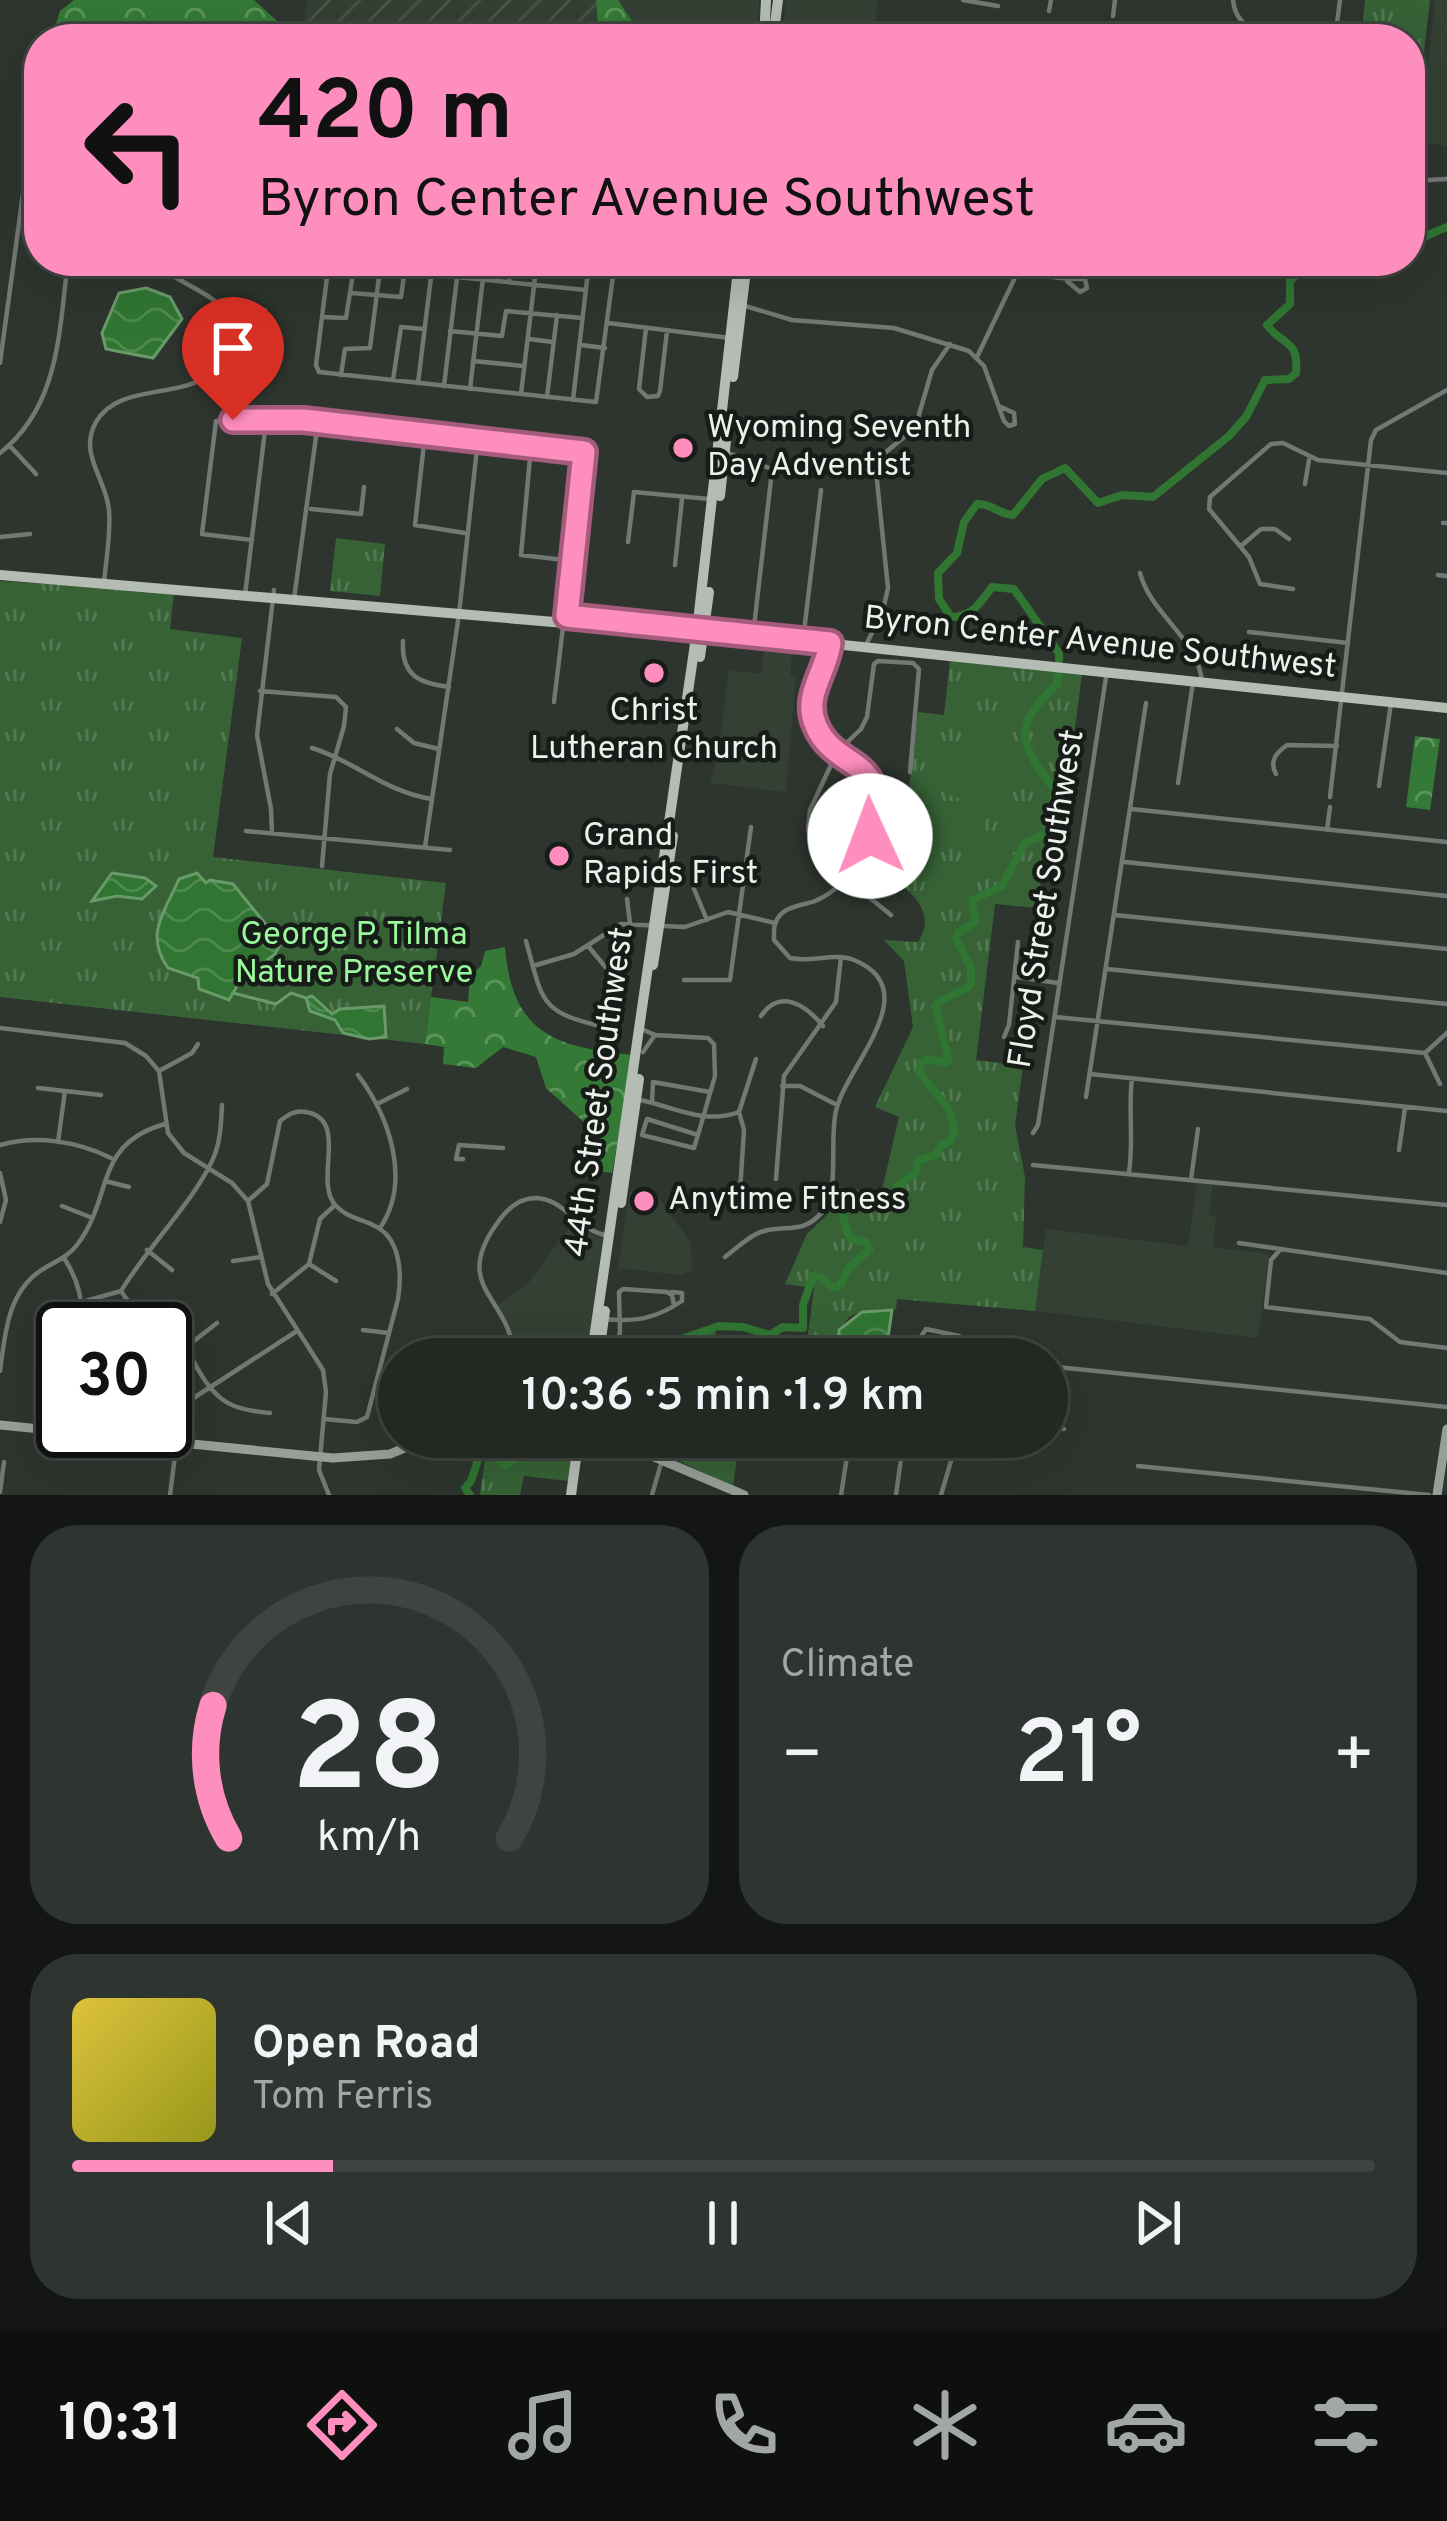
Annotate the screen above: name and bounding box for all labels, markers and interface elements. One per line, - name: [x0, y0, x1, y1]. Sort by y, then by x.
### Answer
- text: 420 m: [258, 63, 513, 169]
- icon: left: [60, 72, 216, 228]
- text: Byron Center Avenue Southwest: [258, 167, 1035, 236]
- pin: [182, 297, 284, 420]
- icon: arrive: [200, 315, 266, 381]
- place label: Wyoming Seventh Day Adventist: [707, 408, 971, 488]
- marker: Wyoming Seventh Day Adventist: [670, 435, 696, 461]
- street label: Byron Center Avenue Southwest: [862, 598, 1338, 690]
- marker: Christ Lutheran Church: [641, 660, 667, 686]
- place label: Christ Lutheran Church: [530, 691, 778, 771]
- street label: Floyd Street Southwest: [1000, 727, 1096, 1071]
- position arrow: [807, 773, 933, 899]
- place label: Grand Rapids First: [583, 816, 758, 896]
- marker: Grand Rapids First: [546, 843, 572, 869]
- park label: George P. Tilma Nature Preserve: [235, 915, 473, 995]
- street label: 44th Street Southwest: [557, 925, 645, 1259]
- place label: Anytime Fitness: [668, 1180, 906, 1222]
- marker: Anytime Fitness: [631, 1188, 657, 1214]
- speed limit sign: 30: [36, 1302, 192, 1458]
- text: 10:36 · 5 min · 1.9 km: [522, 1369, 924, 1426]
- text: Climate: [781, 1642, 914, 1691]
- text: 28: [292, 1677, 447, 1835]
- text: 21°: [1014, 1702, 1142, 1815]
- text: −: [781, 1717, 823, 1800]
- text: +: [1332, 1717, 1375, 1800]
- text: km/h: [317, 1811, 421, 1865]
- text: Open Road: [252, 2017, 480, 2074]
- text: Tom Ferris: [252, 2074, 433, 2123]
- icon: previous: [256, 2190, 322, 2256]
- icon: pause: [690, 2190, 756, 2256]
- icon: next: [1125, 2190, 1191, 2256]
- icon: directions: [300, 2383, 384, 2467]
- icon: music: [501, 2383, 585, 2467]
- icon: phone: [702, 2383, 786, 2467]
- icon: climate: [903, 2383, 987, 2467]
- icon: car: [1104, 2383, 1188, 2467]
- icon: filters: [1304, 2383, 1388, 2467]
- text: 10:31: [58, 2391, 183, 2460]

